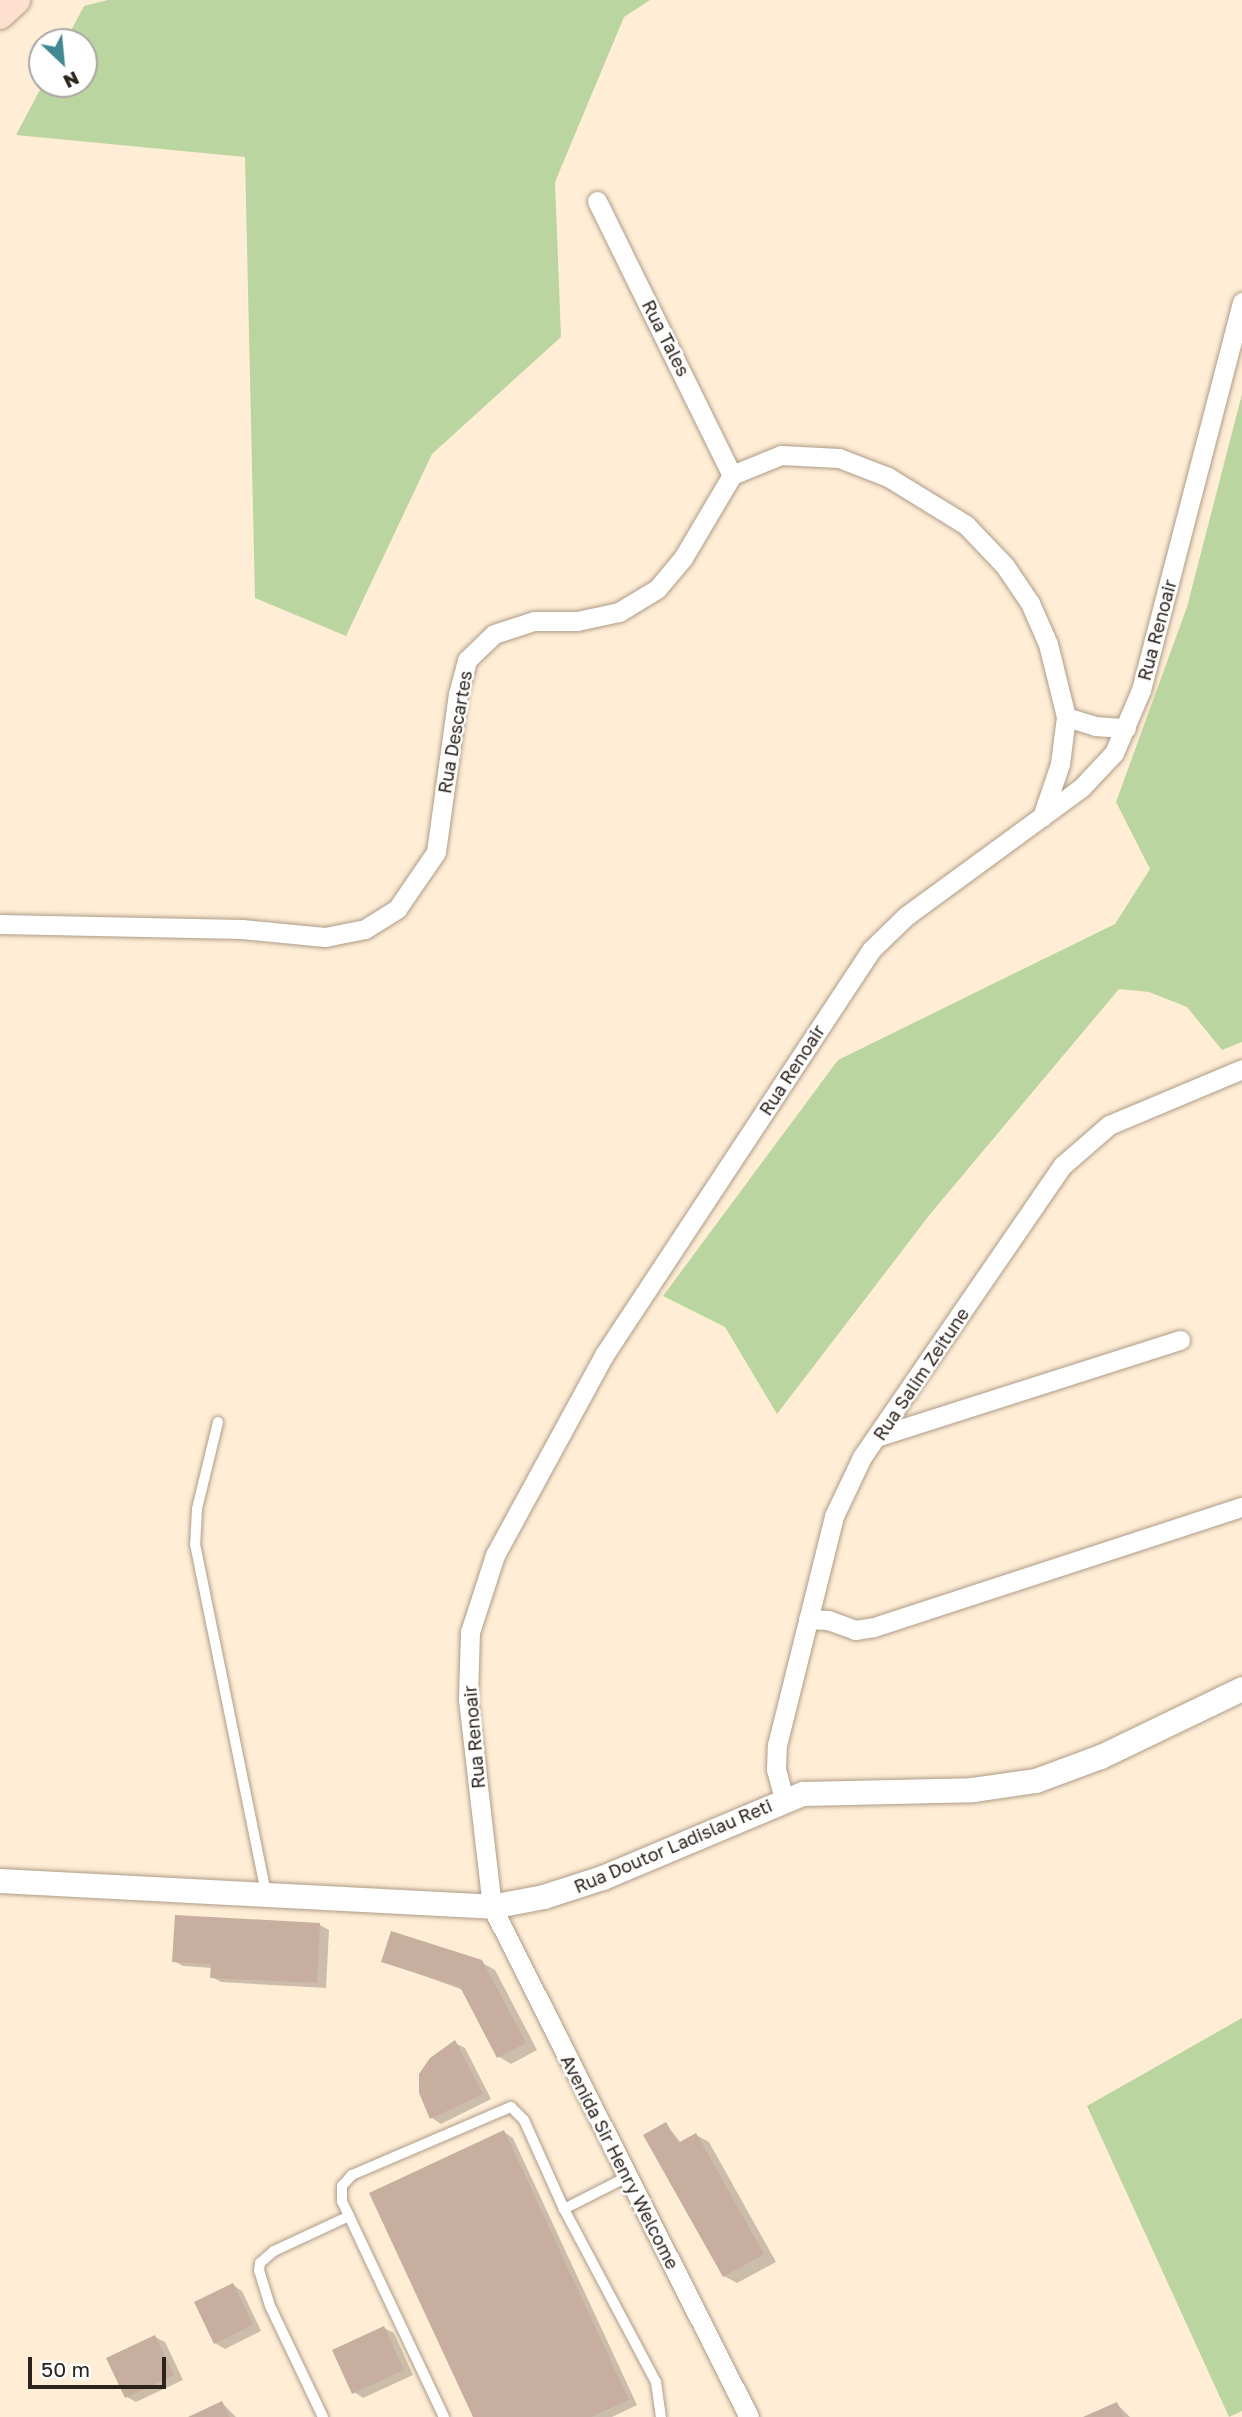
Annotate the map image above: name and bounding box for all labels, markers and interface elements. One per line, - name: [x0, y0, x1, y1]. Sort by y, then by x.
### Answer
- north arrow: [28, 28, 98, 98]
- text: N: [60, 67, 83, 94]
- street label: Rua Tales: [638, 296, 694, 380]
- street label: Rua Renoair: [1133, 577, 1181, 683]
- street label: Rua Descartes: [434, 669, 476, 795]
- street label: Rua Renoair: [755, 1021, 829, 1119]
- street label: Rua Salim Zeitune: [869, 1304, 973, 1444]
- street label: Rua Renoair: [459, 1684, 489, 1790]
- street label: Rua Doutor Ladislau Reti: [571, 1794, 775, 1898]
- street label: Avenida Sir Henry Welcome: [556, 2051, 684, 2273]
- scale bar: [32, 2344, 170, 2388]
- text: 50 m: [41, 2356, 90, 2382]

